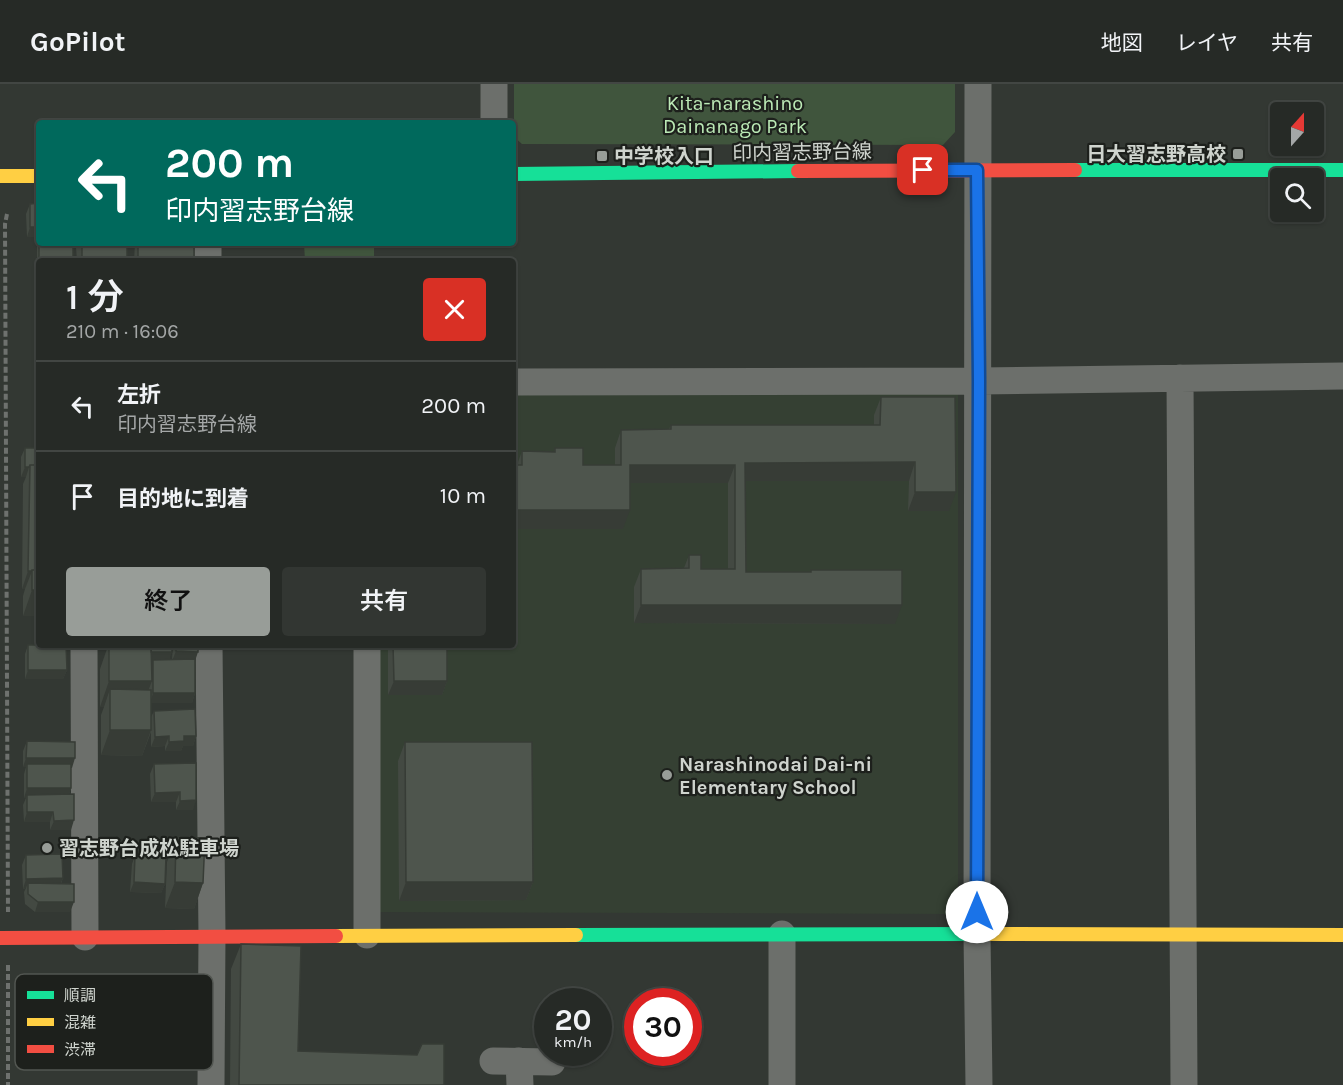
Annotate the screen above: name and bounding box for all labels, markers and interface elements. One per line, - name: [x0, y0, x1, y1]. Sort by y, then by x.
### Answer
- text: GoPilot: [30, 25, 126, 58]
- text: 地図: [1101, 31, 1143, 55]
- text: レイヤ: [1176, 31, 1238, 55]
- text: 共有: [1271, 31, 1313, 55]
- park label: Kita-narashino Dainanago Park: [663, 92, 807, 138]
- north arrow: [1270, 102, 1324, 156]
- map controls: [1270, 102, 1324, 222]
- text: 200 m: [165, 138, 294, 188]
- street label: 印内習志野台線: [732, 140, 872, 165]
- place label: 日大習志野高校: [1086, 143, 1226, 166]
- icon: left: [66, 144, 144, 222]
- pin: [897, 144, 948, 195]
- place label: 中学校入口: [614, 145, 714, 168]
- marker: 日大習志野高校: [1231, 147, 1245, 161]
- marker: 中学校入口: [595, 149, 609, 163]
- icon: arrive: [906, 153, 939, 186]
- button: search: [1270, 168, 1324, 222]
- text: 印内習志野台線: [165, 195, 354, 227]
- text: 1 分: [66, 276, 124, 318]
- button: close: [423, 278, 486, 341]
- text: 210 m · 16:06: [66, 320, 179, 343]
- text: 左折: [117, 382, 161, 408]
- icon: left: [66, 390, 99, 423]
- text: 200 m: [421, 393, 486, 419]
- text: 印内習志野台線: [117, 413, 257, 436]
- icon: arrive: [66, 480, 99, 513]
- text: 10 m: [440, 483, 486, 509]
- text: 目的地に到着: [117, 486, 249, 512]
- button: 終了: [66, 567, 270, 636]
- button: 共有: [282, 567, 486, 636]
- place label: Narashinodai Dai-ni Elementary School: [679, 753, 872, 799]
- marker: Narashinodai Dai-ni Elementary School: [660, 768, 674, 782]
- place label: 習志野台成松駐車場: [59, 837, 239, 860]
- marker: 習志野台成松駐車場: [40, 841, 54, 855]
- position arrow: [945, 880, 1009, 944]
- legend: [15, 974, 213, 1070]
- text: 順調: [64, 986, 96, 1005]
- speed limit sign: 30: [624, 988, 702, 1066]
- text: 20: [554, 1002, 592, 1038]
- text: 混雑: [64, 1013, 96, 1032]
- text: km/h: [554, 1033, 592, 1051]
- text: 渋滞: [64, 1040, 96, 1059]

